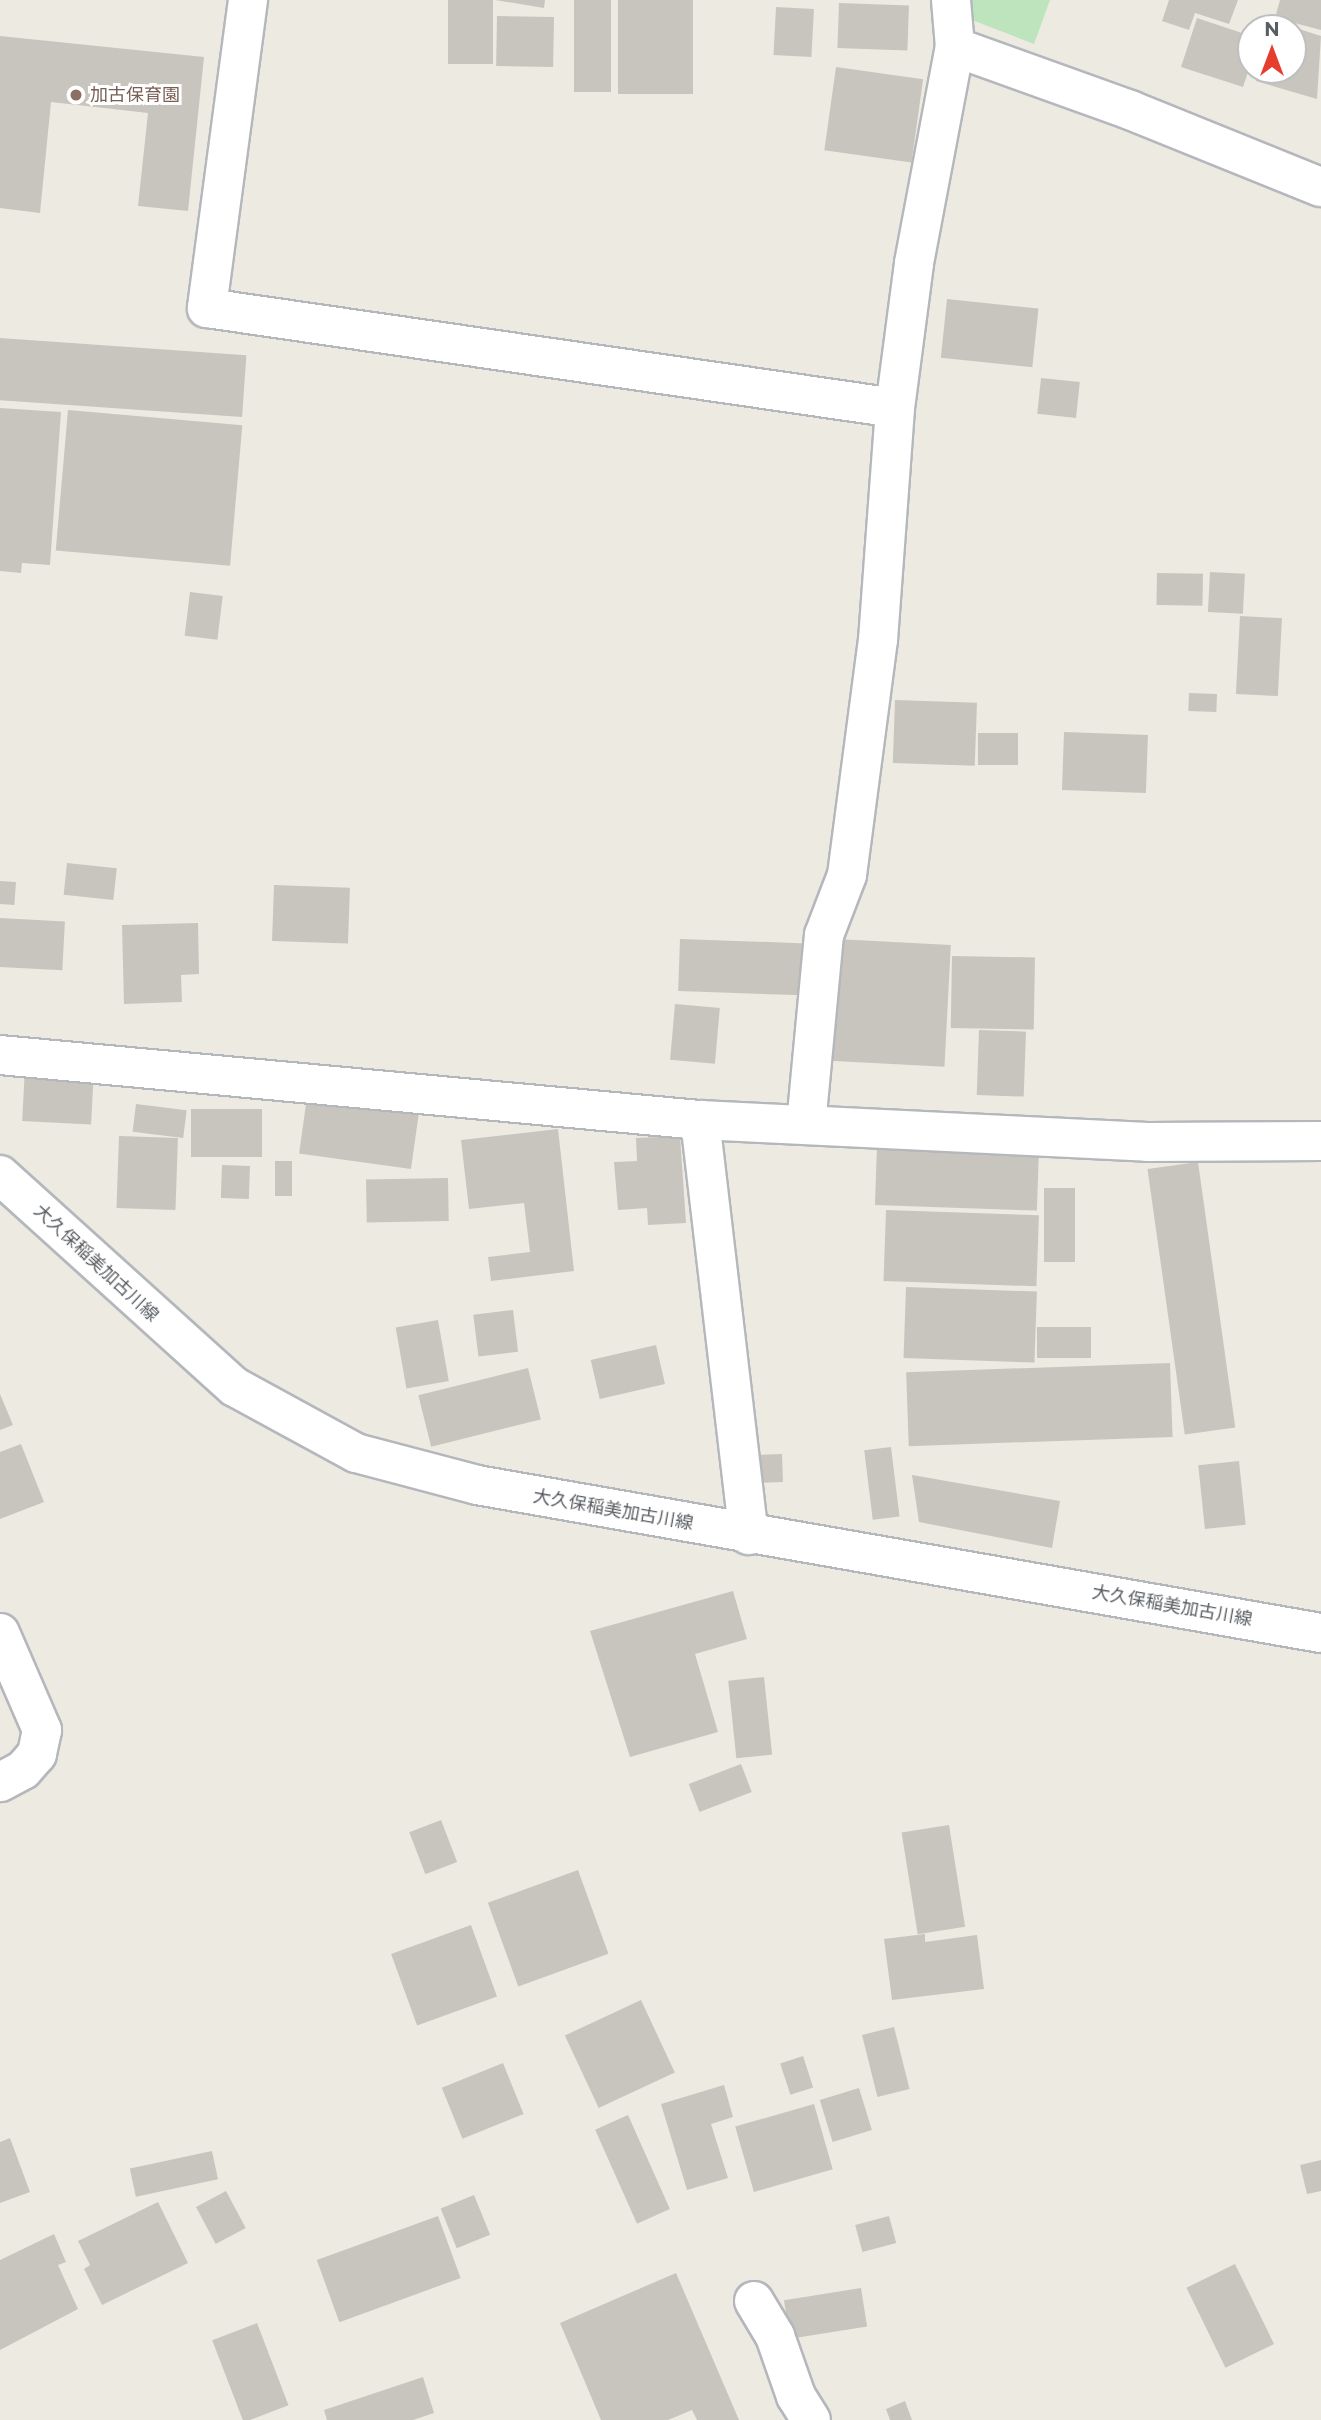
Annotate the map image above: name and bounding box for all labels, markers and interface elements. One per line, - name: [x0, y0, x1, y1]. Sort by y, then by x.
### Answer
- north arrow: [1237, 14, 1307, 84]
- text: N: [1264, 18, 1280, 41]
- place label: 加古保育園: [90, 84, 180, 106]
- marker: 加古保育園: [68, 87, 84, 103]
- street label: 大久保稲美加古川線: [29, 1200, 163, 1326]
- street label: 大久保稲美加古川線: [531, 1485, 695, 1535]
- street label: 大久保稲美加古川線: [1090, 1581, 1254, 1631]

